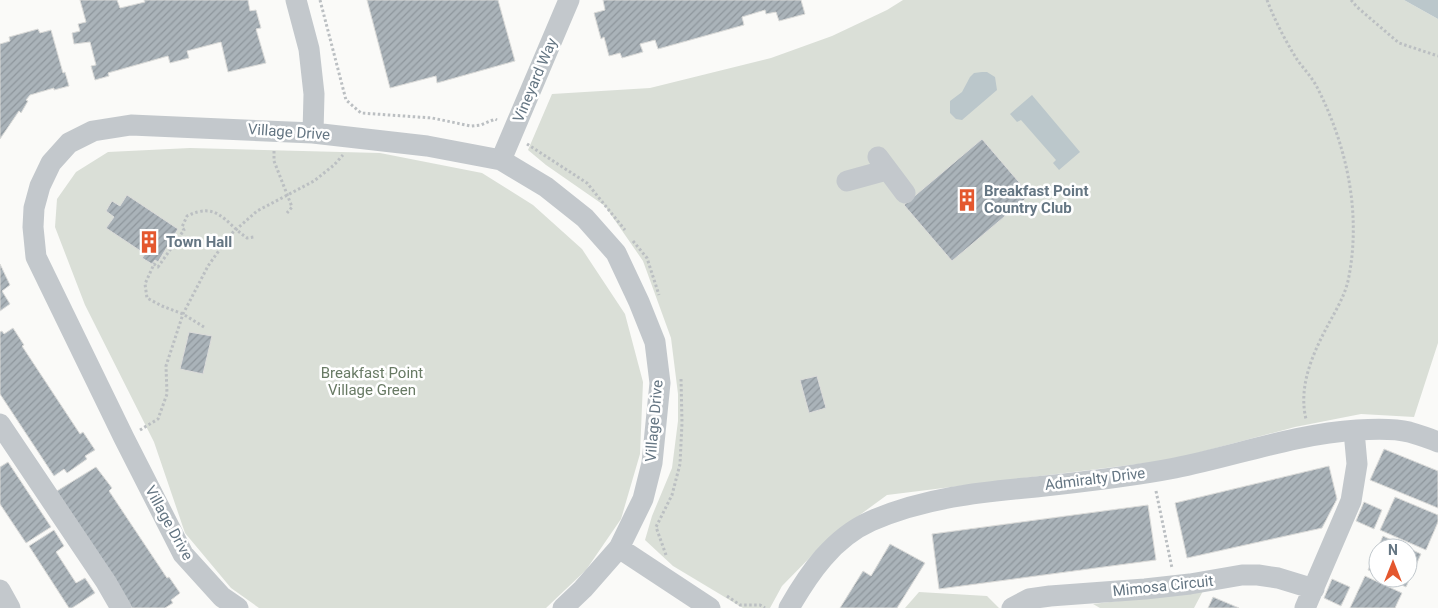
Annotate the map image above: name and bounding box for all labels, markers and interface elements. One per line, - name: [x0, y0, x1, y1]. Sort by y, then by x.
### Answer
- street label: Vineyard Way: [509, 35, 561, 125]
- street label: Village Drive: [247, 120, 331, 144]
- place label: Breakfast Point Country Club: [984, 182, 1088, 217]
- building icon: Breakfast Point Country Club: [954, 187, 980, 213]
- building icon: Town Hall: [136, 229, 162, 255]
- place label: Town Hall: [166, 233, 232, 251]
- park label: Breakfast Point Village Green: [321, 364, 423, 399]
- street label: Village Drive: [641, 379, 667, 463]
- street label: Admiralty Drive: [1044, 464, 1146, 494]
- street label: Village Drive: [141, 483, 197, 563]
- north arrow: [1368, 538, 1418, 588]
- text: N: [1388, 542, 1398, 558]
- street label: Mimosa Circuit: [1112, 572, 1214, 600]

